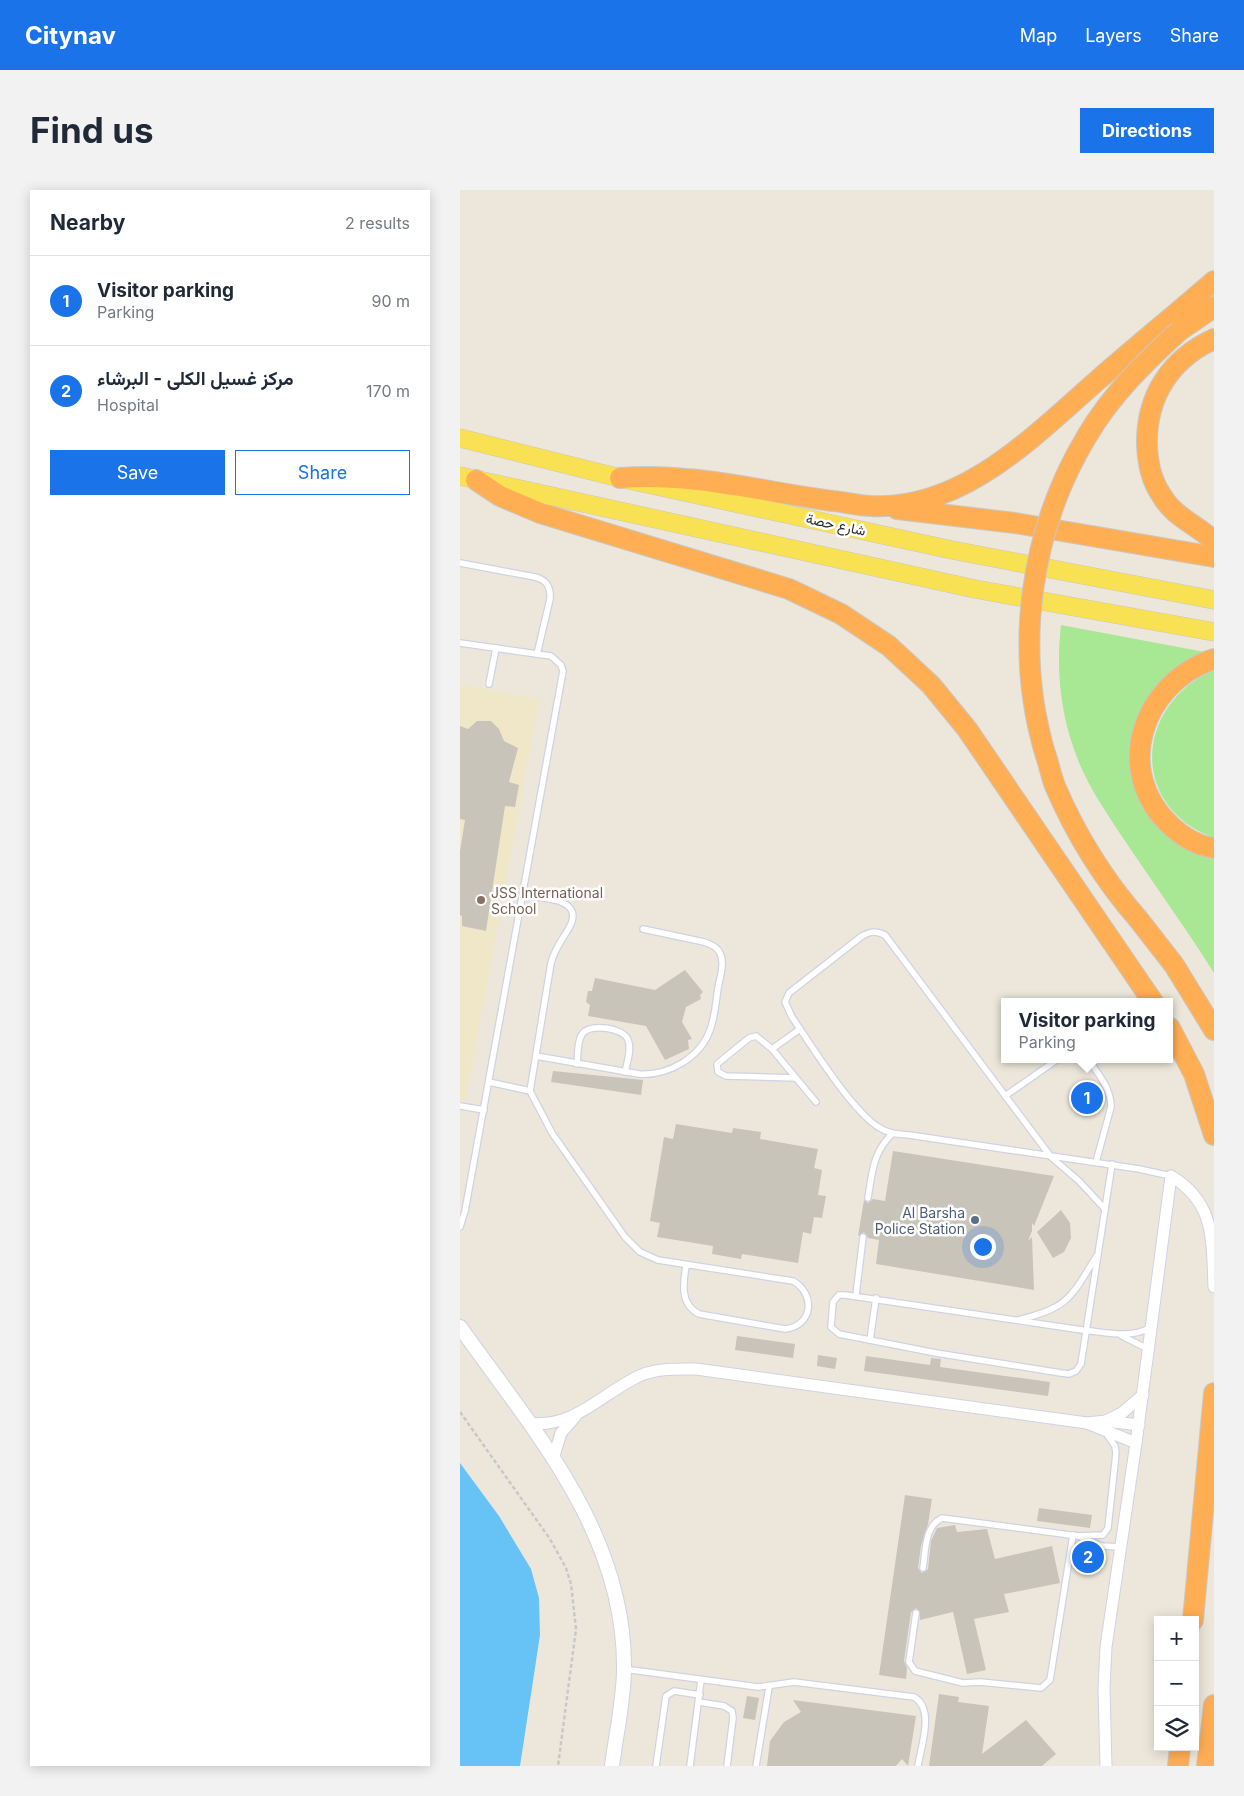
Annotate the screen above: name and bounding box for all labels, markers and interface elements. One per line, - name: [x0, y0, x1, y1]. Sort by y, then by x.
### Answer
- text: Citynav: [25, 21, 116, 50]
- text: Map: [1020, 25, 1057, 46]
- text: Layers: [1085, 25, 1142, 46]
- text: Share: [1170, 25, 1219, 46]
- button: Directions: [1080, 108, 1214, 153]
- text: Find us: [30, 109, 154, 151]
- text: Nearby: [50, 210, 125, 235]
- text: 2 results: [345, 213, 410, 233]
- text: Visitor parking: [97, 279, 234, 302]
- text: 1: [63, 291, 69, 311]
- text: 90 m: [371, 291, 410, 311]
- text: Parking: [97, 302, 154, 322]
- text: مركز غسيل الكلى - البرشاء: [97, 367, 294, 390]
- text: 2: [61, 381, 71, 401]
- text: 170 m: [366, 381, 410, 401]
- text: Hospital: [97, 395, 159, 415]
- button: Save: [50, 450, 225, 495]
- button: Share: [235, 450, 410, 495]
- street label: شارع حصة: [804, 509, 867, 542]
- place label: JSS International School: [491, 884, 603, 917]
- marker: JSS International School: [475, 894, 487, 906]
- popup: [1001, 998, 1173, 1063]
- text: Visitor parking: [1018, 1009, 1156, 1032]
- text: Parking: [1018, 1032, 1076, 1052]
- pin: 1: [1071, 1079, 1103, 1117]
- place label: Al Barsha Police Station: [875, 1204, 965, 1237]
- marker: Al Barsha Police Station: [969, 1214, 981, 1226]
- your location: [970, 1234, 996, 1260]
- pin: 2: [1072, 1538, 1104, 1576]
- map controls: [1154, 1616, 1199, 1751]
- button: +: [1154, 1616, 1199, 1661]
- button: −: [1154, 1661, 1199, 1706]
- button: layers: [1154, 1706, 1199, 1751]

